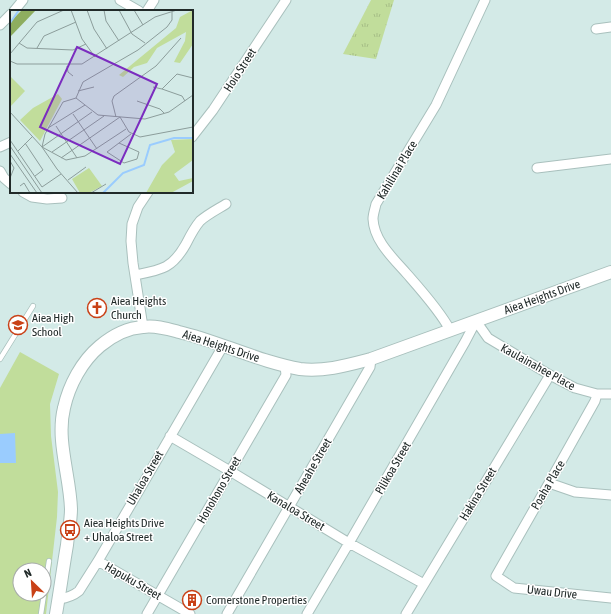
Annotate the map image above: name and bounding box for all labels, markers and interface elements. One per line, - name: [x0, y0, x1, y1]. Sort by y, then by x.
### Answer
- inset map: [10, 10, 193, 193]
- street label: Hoio Street: [221, 45, 260, 94]
- street label: Kahilinai Place: [374, 138, 420, 202]
- street label: Aiea Heights Drive: [502, 277, 582, 317]
- place label: Aiea Heights Church: [111, 294, 166, 322]
- church icon: Aiea Heights Church: [86, 297, 108, 319]
- place label: Aiea High School: [32, 311, 74, 339]
- school or university icon: Aiea High School: [7, 314, 29, 336]
- street label: Aiea Heights Drive: [181, 327, 261, 365]
- street label: Kaulainahee Place: [498, 341, 578, 393]
- street label: Aheahe Street: [291, 435, 335, 496]
- street label: Pilikoa Street: [372, 439, 414, 497]
- street label: Uhaloa Street: [124, 448, 167, 508]
- street label: Honohono Street: [194, 454, 244, 526]
- street label: Poaha Place: [528, 458, 568, 512]
- street label: Hakina Street: [457, 464, 500, 523]
- street label: Kanaloa Street: [265, 488, 328, 534]
- place label: Aiea Heights Drive + Uhaloa Street: [84, 516, 164, 544]
- bus stop icon: Aiea Heights Drive + Uhaloa Street: [59, 519, 81, 541]
- street label: Hapuku Street: [102, 559, 164, 603]
- north arrow: [12, 562, 52, 602]
- text: N: [22, 566, 33, 580]
- street label: Uwau Drive: [526, 582, 578, 602]
- building icon: Cornerstone Properties: [181, 589, 203, 611]
- place label: Cornerstone Properties: [206, 593, 307, 607]

